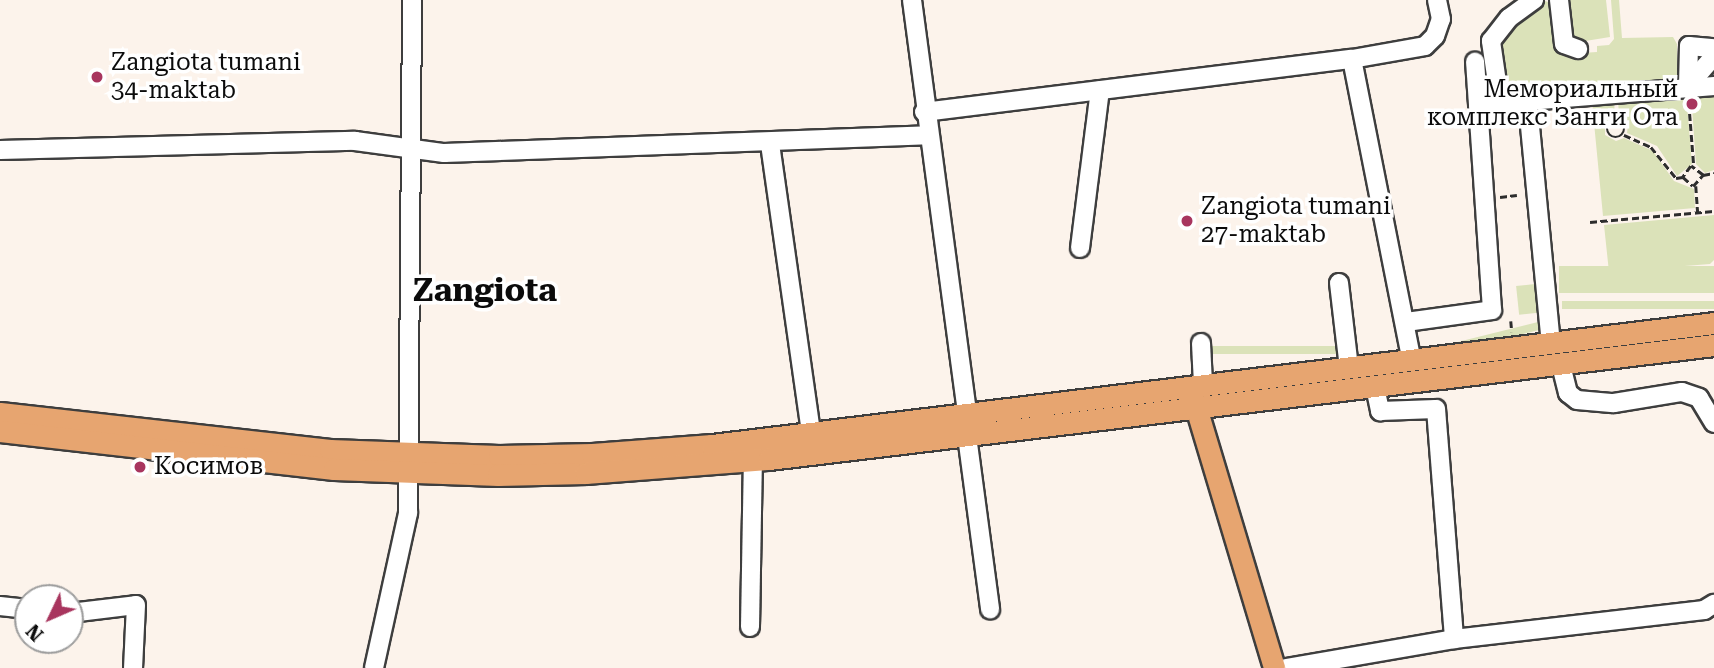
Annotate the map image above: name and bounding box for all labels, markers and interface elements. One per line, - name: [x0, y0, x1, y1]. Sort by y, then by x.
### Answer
- place label: Zangiota tumani 34-maktab: [111, 49, 301, 105]
- marker: Zangiota tumani 34-maktab: [89, 69, 105, 85]
- place label: Мемориальный комплекс Занги Ота: [1427, 76, 1678, 132]
- marker: Мемориальный комплекс Занги Ота: [1684, 96, 1700, 112]
- place label: Zangiota tumani 27-maktab: [1201, 193, 1391, 249]
- marker: Zangiota tumani 27-maktab: [1179, 213, 1195, 229]
- district label: Zangiota: [413, 271, 557, 309]
- place label: Косимов: [154, 453, 263, 481]
- marker: Косимов: [132, 459, 148, 475]
- north arrow: [14, 584, 84, 654]
- text: N: [22, 619, 48, 646]

